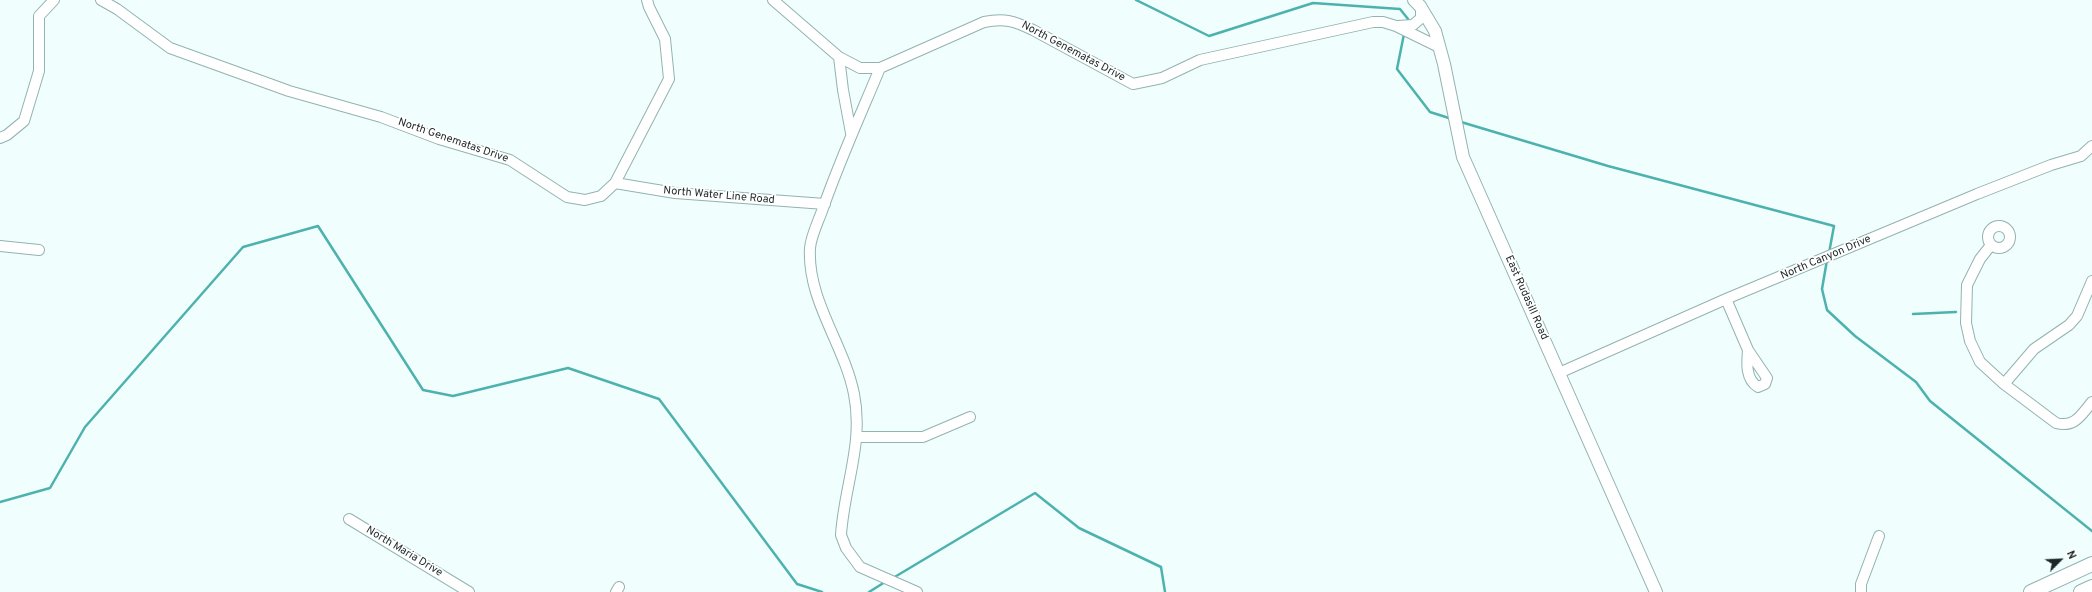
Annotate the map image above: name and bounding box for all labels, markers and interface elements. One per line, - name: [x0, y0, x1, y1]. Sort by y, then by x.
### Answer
- street label: North Genematas Drive: [1019, 19, 1127, 85]
- street label: North Genematas Drive: [396, 116, 510, 166]
- street label: North Water Line Road: [663, 185, 775, 207]
- street label: North Canyon Drive: [1779, 233, 1873, 283]
- street label: East Rudasill Road: [1501, 254, 1551, 342]
- street label: North Maria Drive: [363, 524, 445, 580]
- north arrow: [2040, 540, 2080, 580]
- text: N: [2063, 549, 2079, 562]

